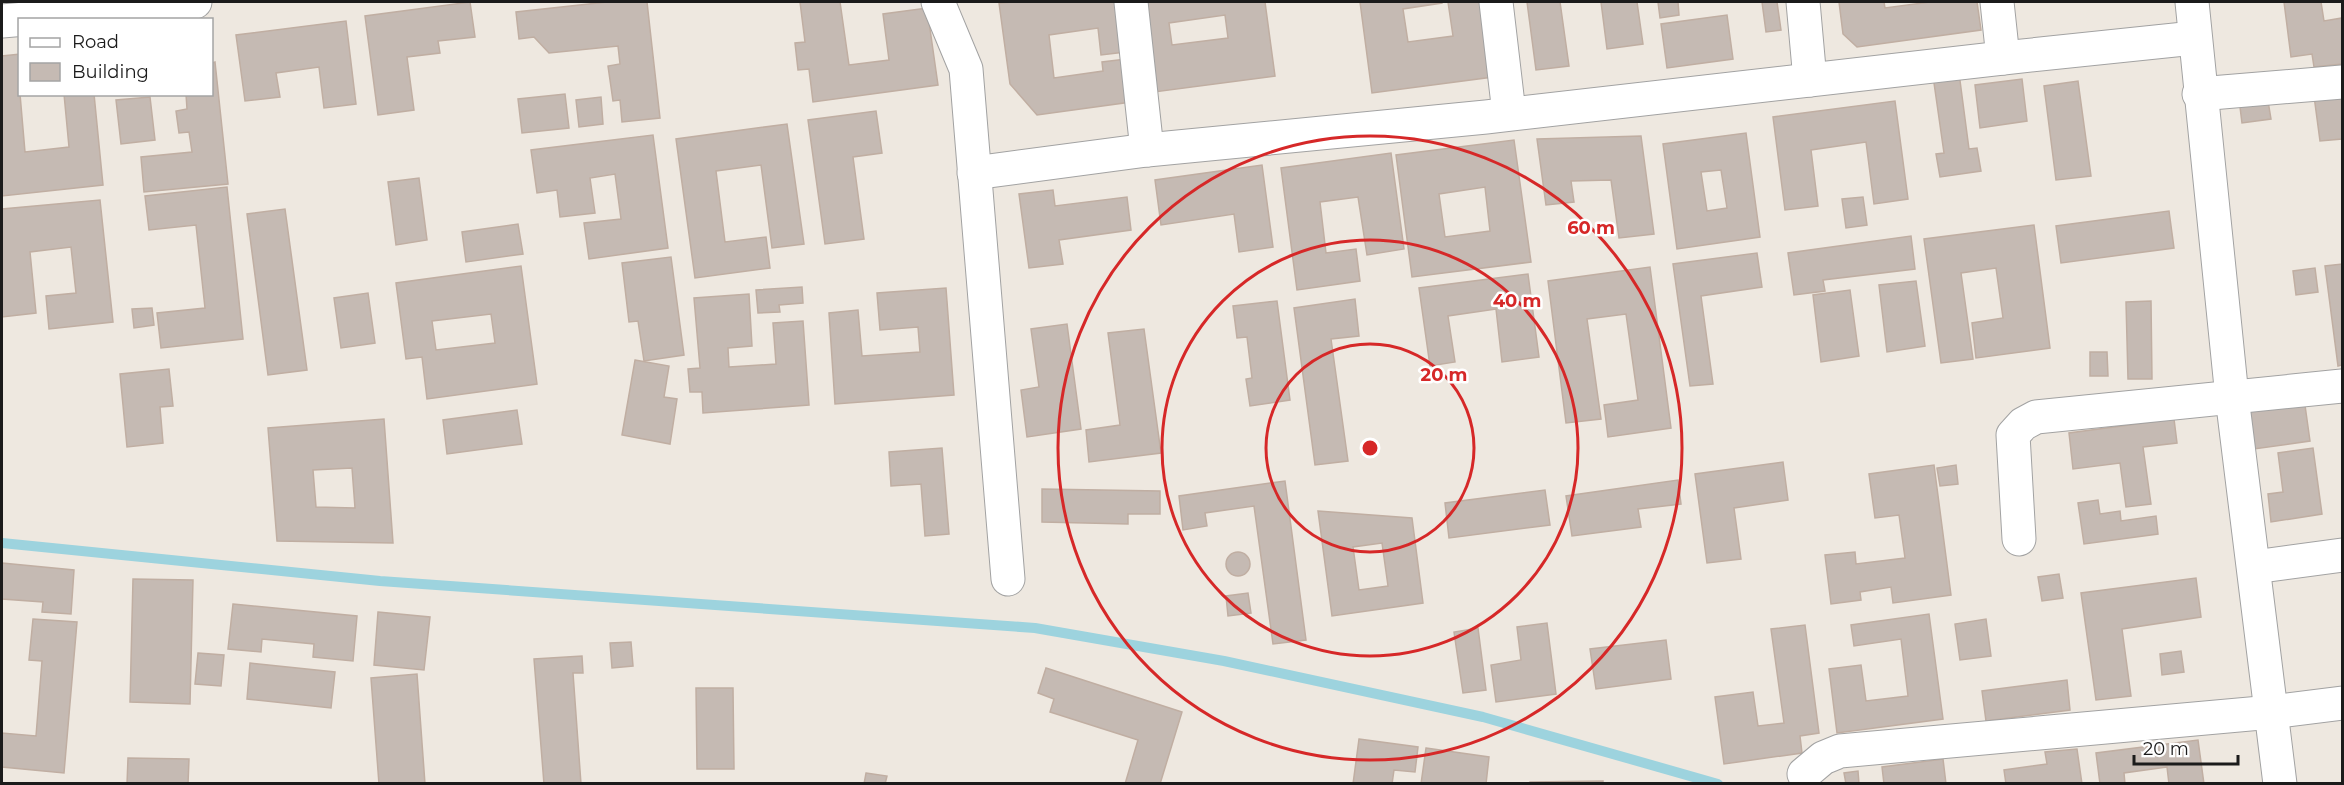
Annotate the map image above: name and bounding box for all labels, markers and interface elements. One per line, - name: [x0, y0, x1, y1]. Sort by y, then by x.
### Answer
- legend: [18, 18, 213, 96]
- text: Road: [72, 31, 119, 53]
- text: Building: [72, 61, 149, 83]
- text: 60 m: [1567, 217, 1615, 239]
- text: 40 m: [1493, 290, 1541, 312]
- text: 20 m: [1421, 364, 1467, 386]
- centre of rings: [1360, 438, 1380, 458]
- scale bar: [2134, 728, 2238, 766]
- text: 20 m: [2143, 738, 2189, 760]

